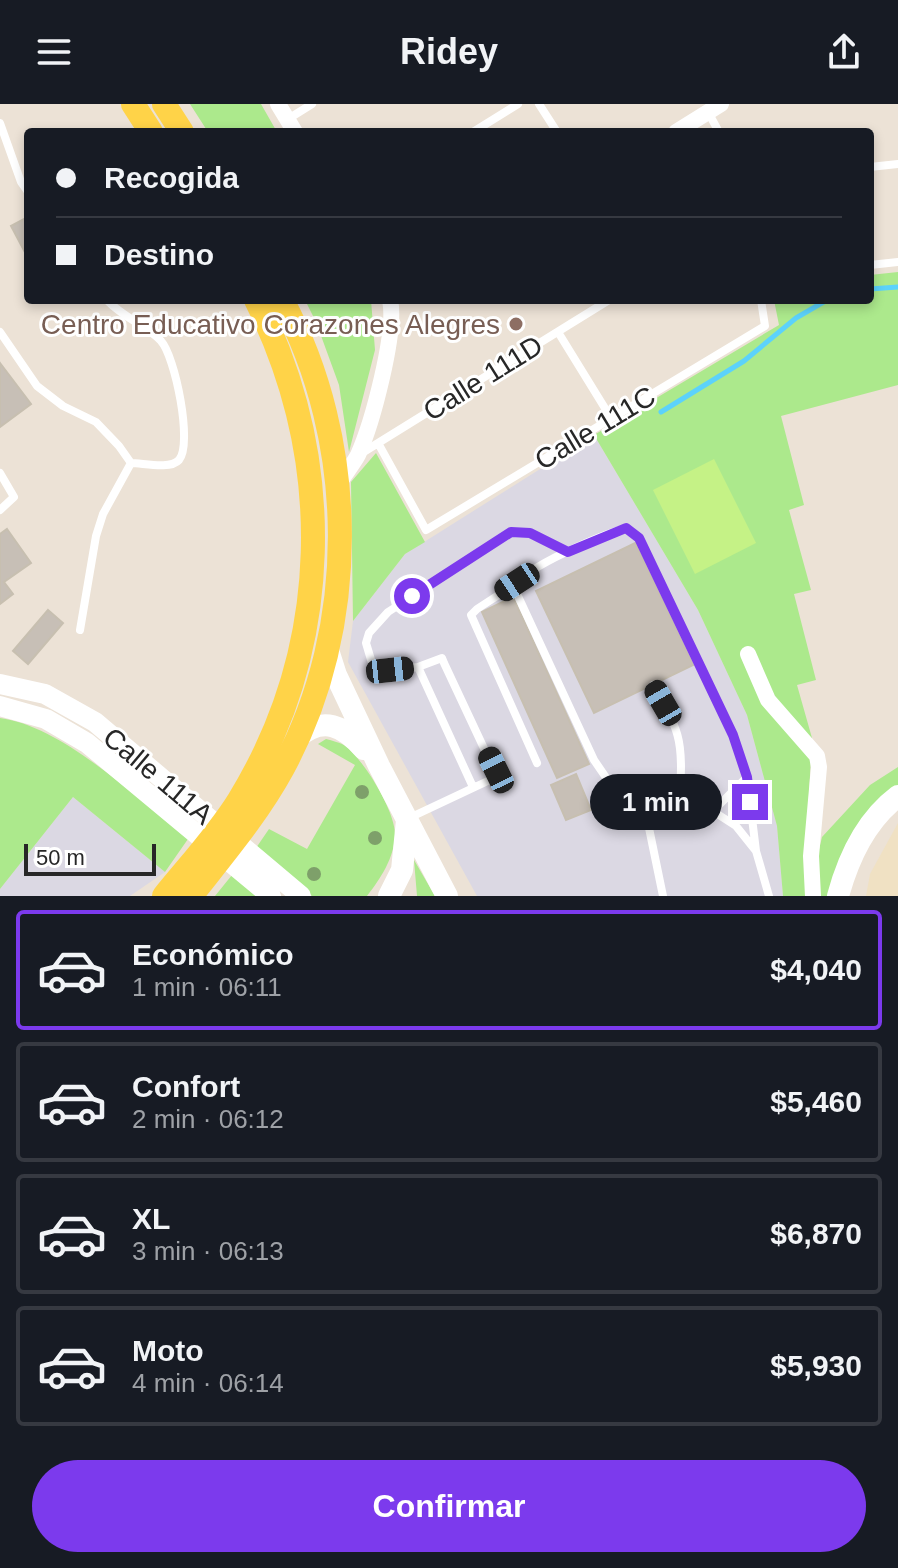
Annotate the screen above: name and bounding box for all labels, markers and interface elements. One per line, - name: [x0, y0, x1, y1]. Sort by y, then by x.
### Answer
- icon: menu: [32, 30, 76, 74]
- icon: share: [822, 30, 866, 74]
- text: Ridey: [400, 31, 498, 72]
- text: Recogida: [104, 161, 239, 194]
- text: Destino: [104, 238, 214, 271]
- place label: Centro Educativo Corazones Alegres: [41, 309, 500, 340]
- marker: Centro Educativo Corazones Alegres: [507, 315, 525, 333]
- street label: Calle 111D: [418, 329, 548, 427]
- street label: Calle 111C: [529, 380, 661, 476]
- car: [490, 559, 544, 605]
- route start: [394, 578, 430, 614]
- car: [365, 656, 415, 684]
- car: [641, 676, 685, 730]
- street label: Calle 111A: [97, 721, 219, 831]
- car: [475, 743, 517, 797]
- callout: 1 min: [590, 774, 722, 830]
- route end: [732, 784, 768, 820]
- text: 1 min: [622, 787, 690, 817]
- scale bar: [24, 840, 156, 876]
- text: 50 m: [36, 845, 85, 870]
- icon: car: [36, 934, 108, 1006]
- text: Económico: [132, 938, 294, 971]
- text: $4,040: [770, 953, 862, 986]
- text: 1 min · 06:11: [132, 972, 282, 1002]
- icon: car: [36, 1066, 108, 1138]
- text: Confort: [132, 1070, 240, 1103]
- text: $5,460: [770, 1085, 862, 1118]
- text: 2 min · 06:12: [132, 1104, 284, 1134]
- icon: car: [36, 1198, 108, 1270]
- text: XL: [132, 1202, 170, 1235]
- text: $6,870: [770, 1217, 862, 1250]
- text: 3 min · 06:13: [132, 1236, 284, 1266]
- icon: car: [36, 1330, 108, 1402]
- text: Moto: [132, 1334, 204, 1367]
- text: $5,930: [770, 1349, 862, 1382]
- text: 4 min · 06:14: [132, 1368, 284, 1398]
- button: Confirmar: [32, 1460, 866, 1552]

